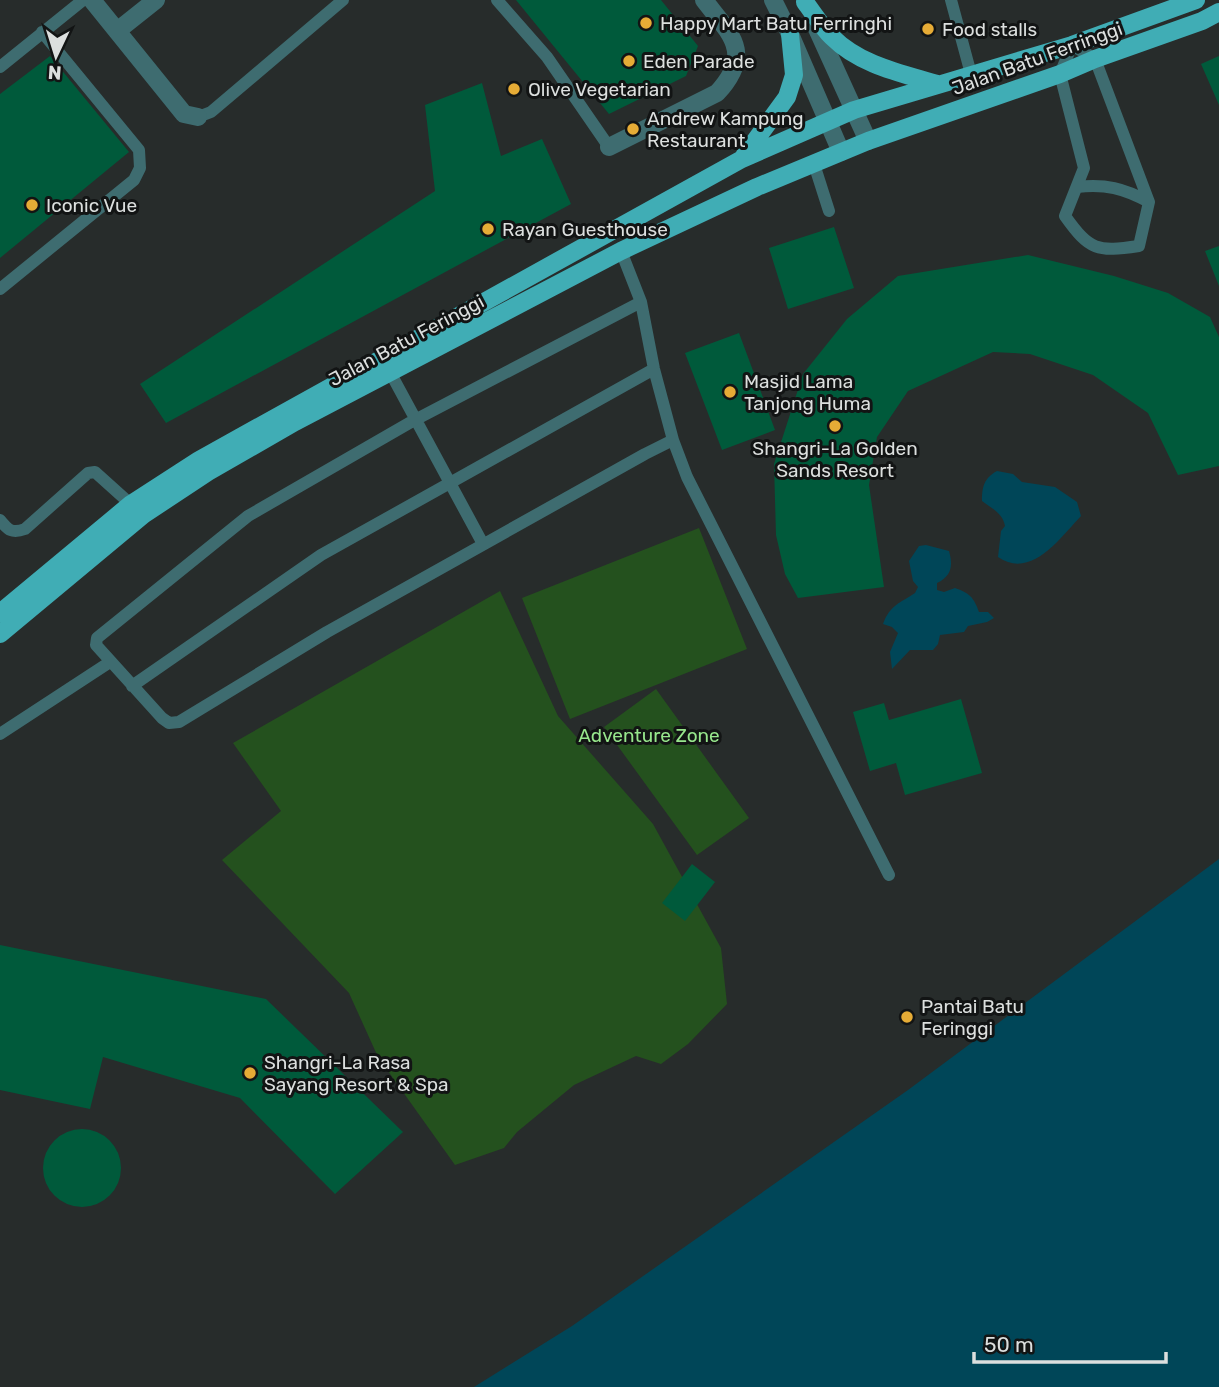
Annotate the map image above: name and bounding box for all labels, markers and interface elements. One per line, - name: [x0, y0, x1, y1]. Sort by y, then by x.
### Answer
- place label: Happy Mart Batu Ferringhi: [660, 12, 892, 35]
- marker: Happy Mart Batu Ferringhi: [638, 15, 654, 31]
- street label: Jalan Batu Ferringgi: [949, 17, 1126, 100]
- place label: Food stalls: [942, 18, 1037, 41]
- north arrow: [21, 21, 91, 91]
- marker: Food stalls: [920, 21, 936, 37]
- place label: Eden Parade: [643, 50, 755, 73]
- marker: Eden Parade: [621, 53, 637, 69]
- text: N: [47, 61, 62, 84]
- place label: Olive Vegetarian: [528, 78, 671, 101]
- marker: Olive Vegetarian: [506, 81, 522, 97]
- place label: Andrew Kampung Restaurant: [647, 107, 804, 152]
- marker: Andrew Kampung Restaurant: [625, 121, 641, 137]
- place label: Iconic Vue: [46, 194, 137, 217]
- marker: Iconic Vue: [24, 197, 40, 213]
- place label: Rayan Guesthouse: [502, 218, 668, 241]
- marker: Rayan Guesthouse: [480, 221, 496, 237]
- street label: Jalan Batu Feringgi: [325, 290, 488, 391]
- place label: Masjid Lama Tanjong Huma: [744, 370, 871, 415]
- marker: Masjid Lama Tanjong Huma: [722, 384, 738, 400]
- marker: Shangri-La Golden Sands Resort: [827, 418, 843, 434]
- place label: Shangri-La Golden Sands Resort: [752, 437, 918, 482]
- park label: Adventure Zone: [578, 724, 720, 747]
- place label: Pantai Batu Feringgi: [921, 995, 1024, 1040]
- marker: Pantai Batu Feringgi: [899, 1009, 915, 1025]
- place label: Shangri-La Rasa Sayang Resort & Spa: [264, 1051, 449, 1096]
- marker: Shangri-La Rasa Sayang Resort & Spa: [242, 1065, 258, 1081]
- scale bar: [974, 1320, 1166, 1364]
- text: 50 m: [984, 1332, 1034, 1357]

